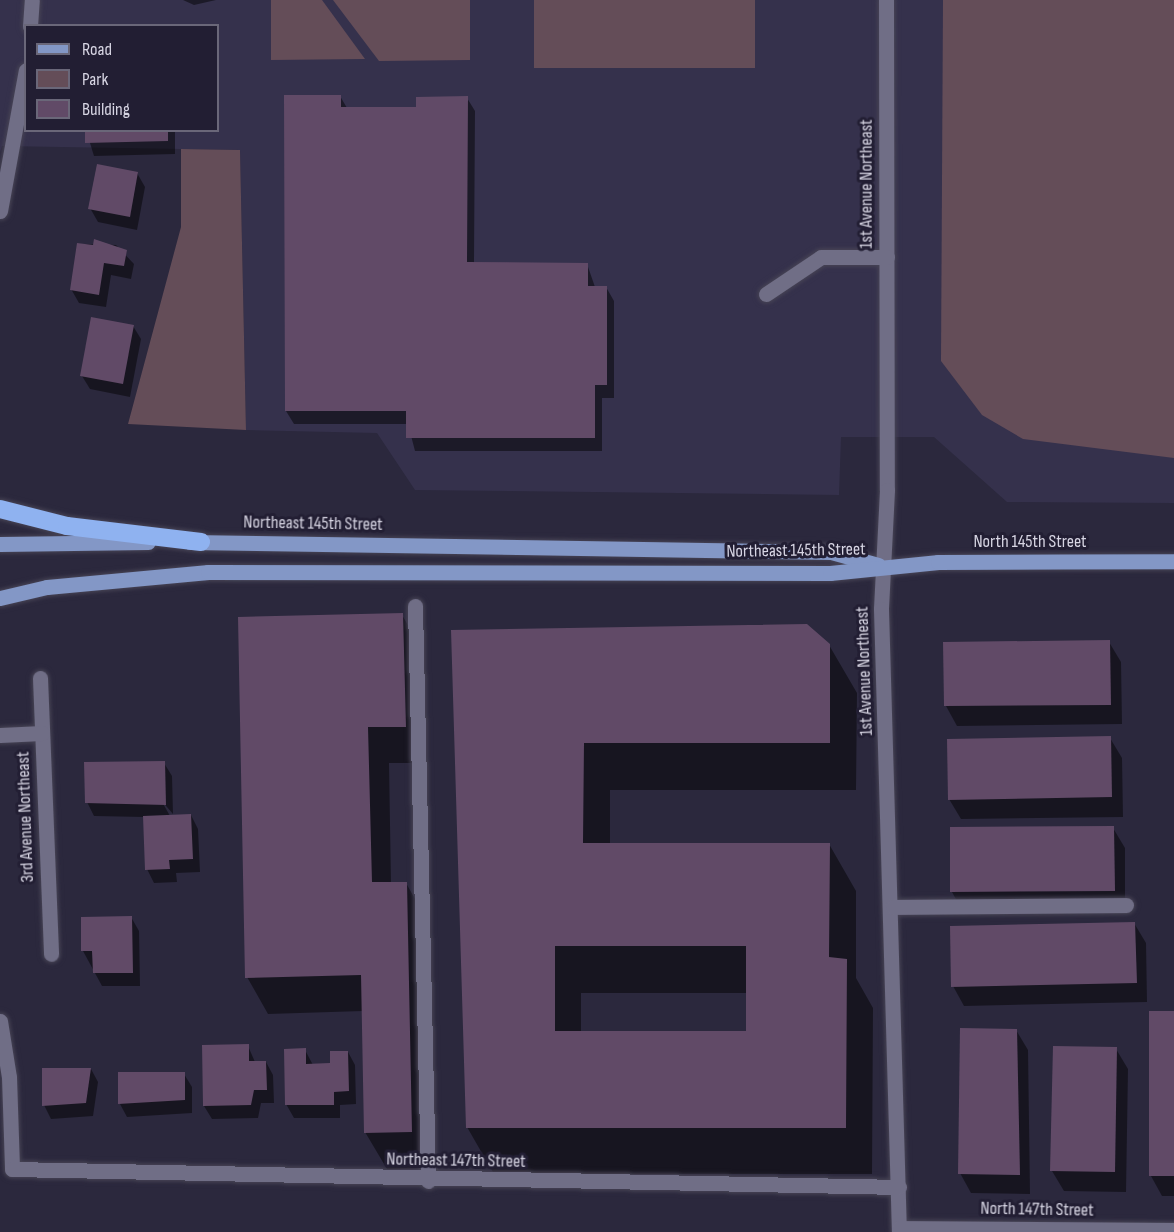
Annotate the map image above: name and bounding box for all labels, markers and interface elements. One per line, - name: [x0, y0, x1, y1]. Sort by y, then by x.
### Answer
- legend: [24, 24, 219, 132]
- text: Road: [82, 39, 112, 60]
- text: Park: [82, 69, 108, 90]
- text: Building: [82, 99, 130, 120]
- street label: 1st Avenue Northeast: [856, 119, 878, 249]
- street label: Northeast 145th Street: [243, 512, 383, 536]
- street label: North 145th Street: [973, 531, 1087, 553]
- street label: Northeast 145th Street: [726, 539, 866, 563]
- street label: 1st Avenue Northeast: [852, 606, 878, 736]
- street label: 3rd Avenue Northeast: [13, 751, 39, 883]
- street label: Northeast 147th Street: [386, 1149, 526, 1173]
- street label: North 147th Street: [980, 1198, 1094, 1222]

